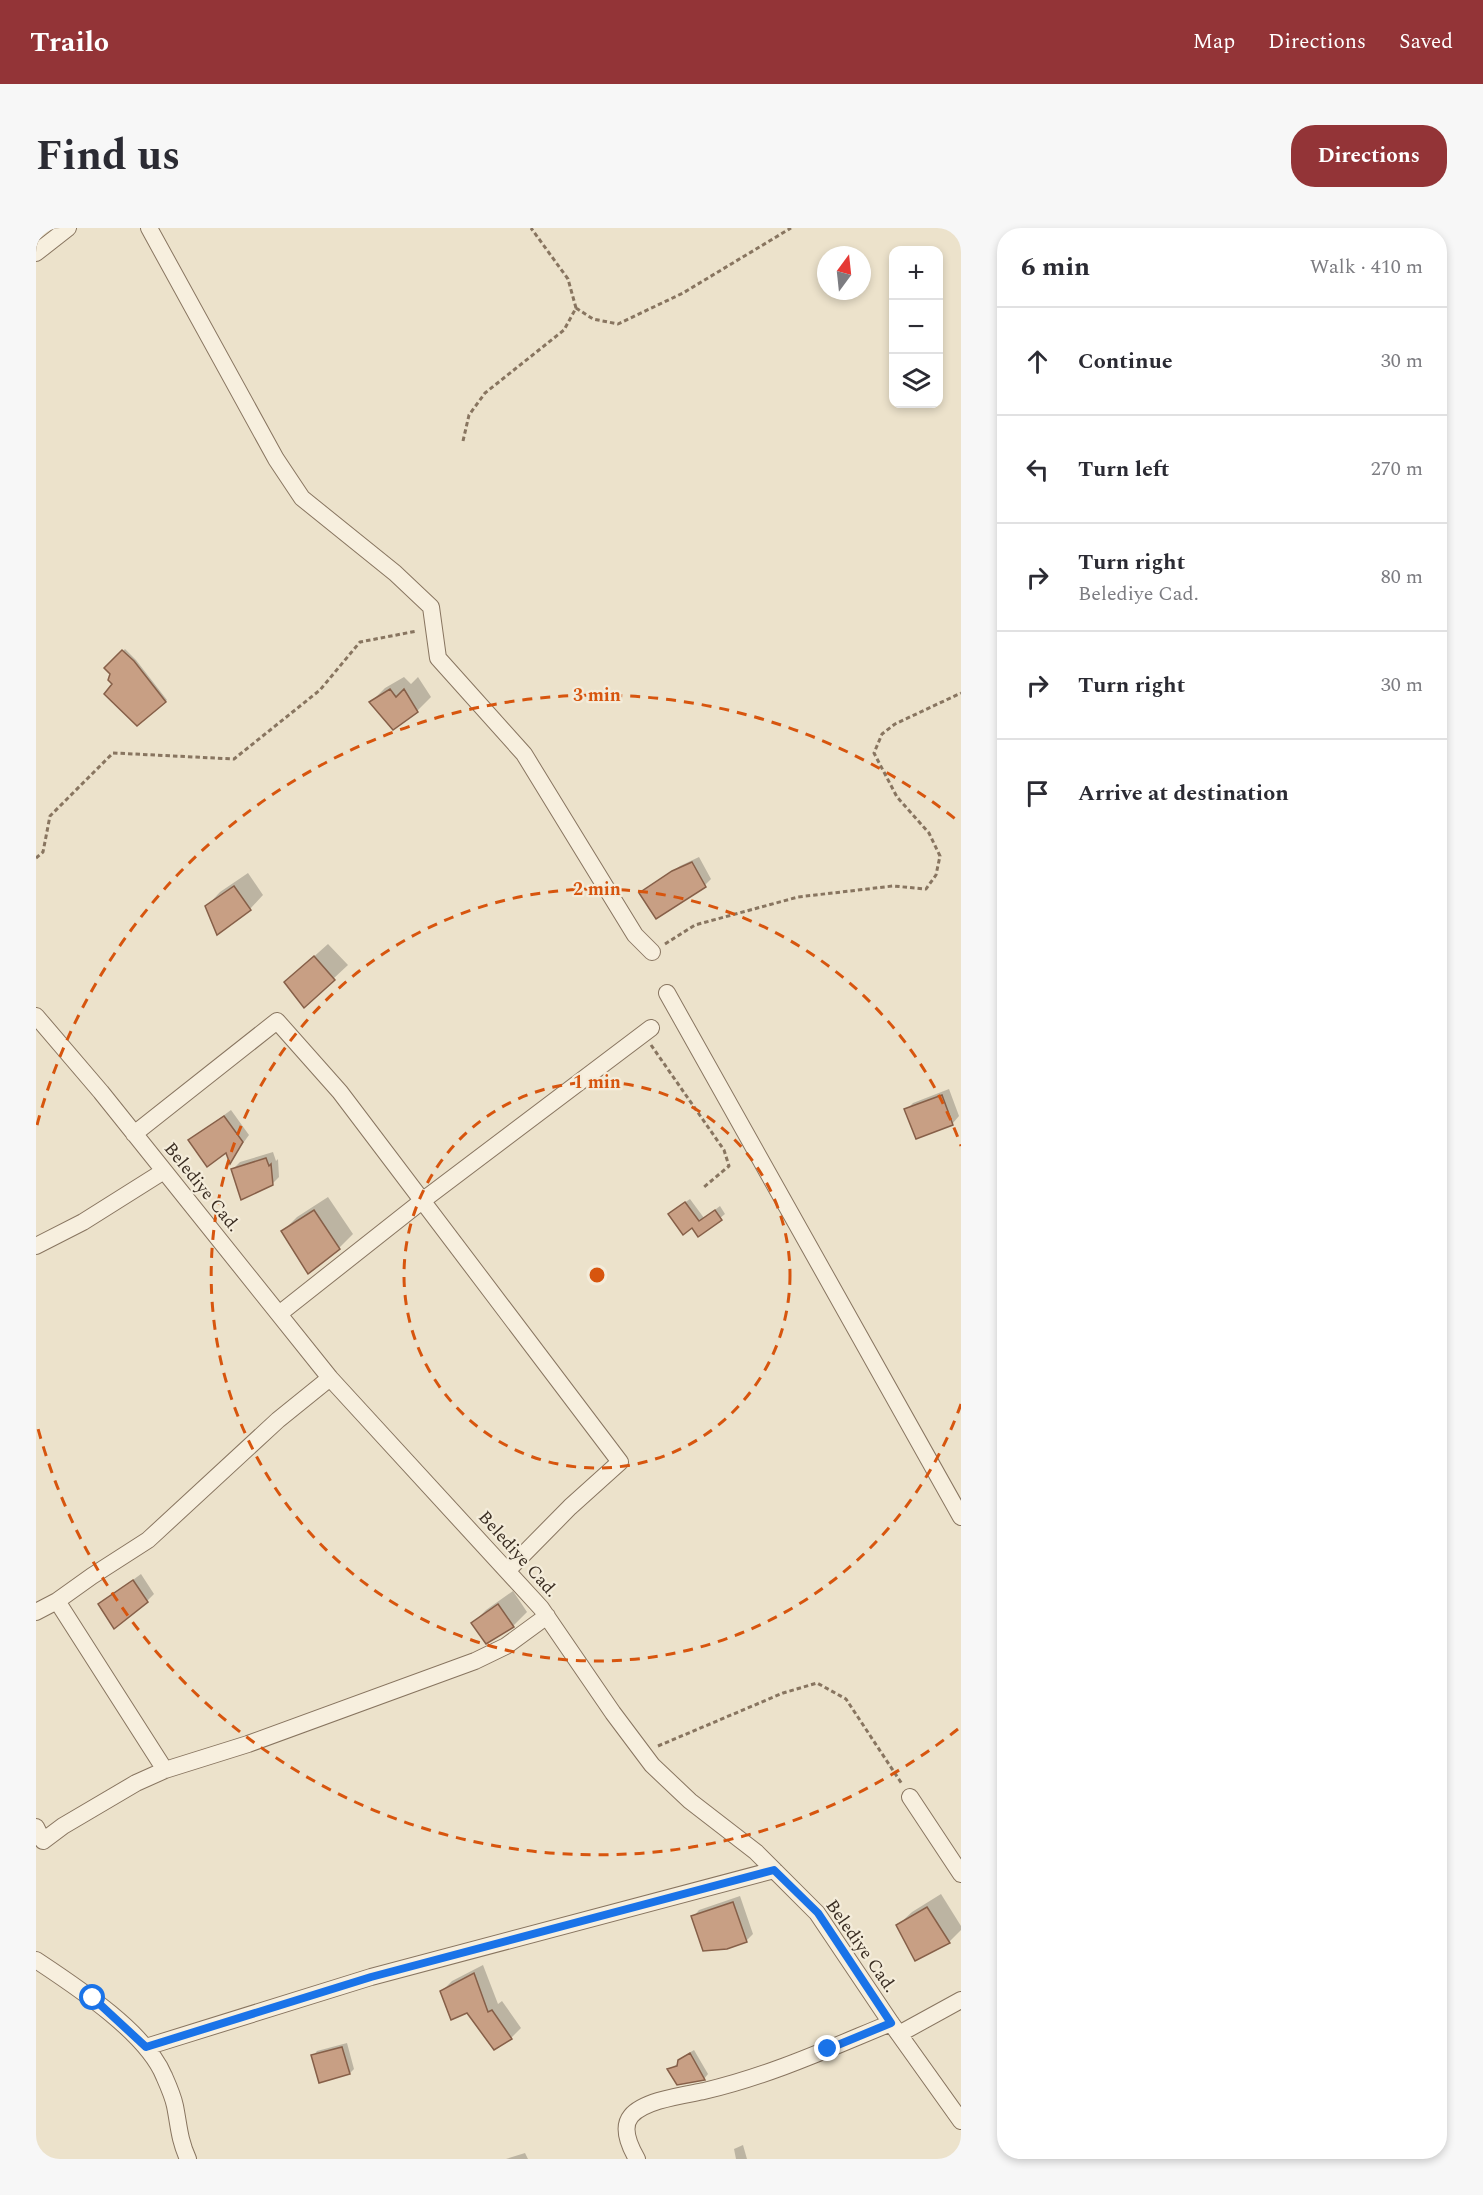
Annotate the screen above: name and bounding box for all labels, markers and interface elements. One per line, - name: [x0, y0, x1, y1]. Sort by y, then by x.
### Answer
- text: Trailo: [30, 21, 109, 64]
- text: Map: [1193, 26, 1235, 58]
- text: Directions: [1268, 26, 1366, 58]
- text: Saved: [1399, 26, 1453, 58]
- text: Find us: [36, 125, 180, 188]
- button: Directions: [1291, 125, 1447, 187]
- north arrow: [817, 246, 871, 300]
- map controls: [889, 246, 943, 408]
- button: +: [889, 246, 943, 300]
- text: 6 min: [1021, 247, 1090, 287]
- text: Walk · 410 m: [1310, 252, 1423, 282]
- button: −: [889, 300, 943, 354]
- icon: ahead: [1021, 345, 1054, 378]
- text: Continue: [1078, 345, 1173, 378]
- text: 30 m: [1381, 346, 1423, 376]
- button: layers: [889, 354, 943, 408]
- icon: left: [1021, 453, 1054, 486]
- text: Turn left: [1078, 453, 1170, 486]
- text: 270 m: [1371, 454, 1423, 484]
- text: Turn right: [1078, 546, 1185, 579]
- icon: right: [1021, 561, 1054, 594]
- text: 80 m: [1381, 562, 1423, 592]
- text: Belediye Cad.: [1078, 579, 1199, 609]
- icon: right: [1021, 669, 1054, 702]
- text: Turn right: [1078, 669, 1185, 702]
- text: 30 m: [1381, 670, 1423, 700]
- text: 3 min: [573, 682, 621, 709]
- icon: arrive: [1021, 777, 1054, 810]
- text: Arrive at destination: [1078, 777, 1289, 810]
- text: 2 min: [573, 876, 621, 903]
- text: 1 min: [573, 1069, 621, 1096]
- street label: Belediye Cad.: [157, 1136, 247, 1238]
- centre of rings: [587, 1265, 607, 1285]
- street label: Belediye Cad.: [472, 1505, 564, 1603]
- street label: Belediye Cad.: [819, 1894, 903, 1998]
- route start: [79, 1984, 105, 2010]
- route end: [814, 2035, 840, 2061]

